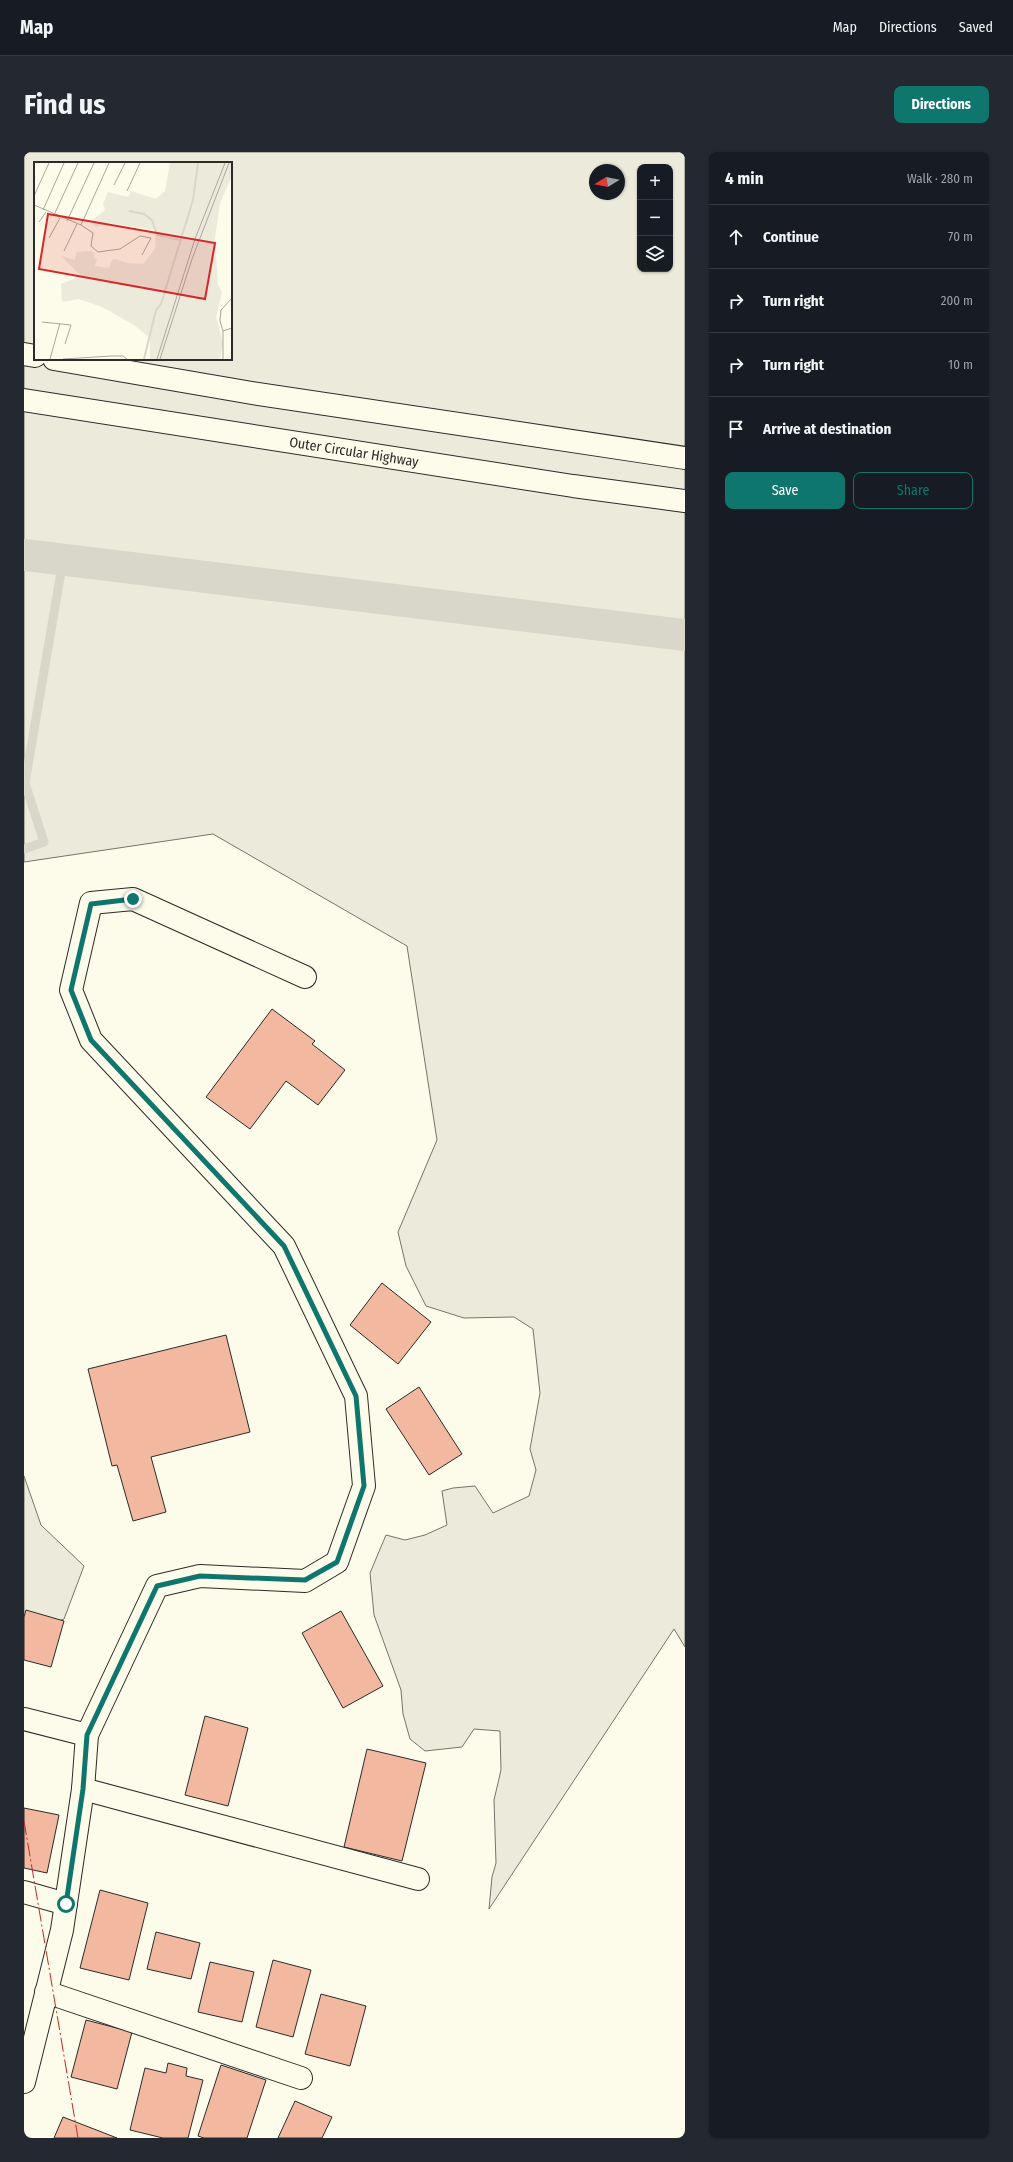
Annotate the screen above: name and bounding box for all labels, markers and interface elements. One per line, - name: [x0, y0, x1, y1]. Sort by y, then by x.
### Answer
- text: Map: [20, 16, 53, 39]
- text: Map: [833, 19, 857, 36]
- text: Directions: [879, 19, 937, 36]
- text: Saved: [959, 19, 993, 36]
- button: Directions: [894, 86, 989, 123]
- text: Find us: [24, 88, 106, 121]
- inset map: [34, 162, 232, 360]
- north arrow: [589, 164, 625, 200]
- map controls: [637, 164, 673, 272]
- button: +: [637, 164, 673, 200]
- text: 4 min: [725, 168, 764, 189]
- text: Walk · 280 m: [907, 171, 973, 186]
- button: −: [637, 200, 673, 236]
- icon: ahead: [725, 226, 747, 248]
- text: Continue: [763, 228, 819, 246]
- text: 70 m: [948, 229, 973, 244]
- button: layers: [637, 236, 673, 272]
- icon: right: [725, 290, 747, 312]
- text: Turn right: [763, 292, 824, 310]
- text: 200 m: [941, 293, 973, 308]
- icon: right: [725, 354, 747, 376]
- text: Turn right: [763, 356, 824, 374]
- text: 10 m: [948, 357, 973, 372]
- icon: arrive: [725, 418, 747, 440]
- text: Arrive at destination: [763, 420, 891, 438]
- street label: Outer Circular Highway: [288, 434, 420, 471]
- button: Save: [725, 472, 845, 509]
- button: Share: [853, 472, 973, 509]
- route end: [124, 890, 142, 908]
- route start: [57, 1895, 75, 1913]

